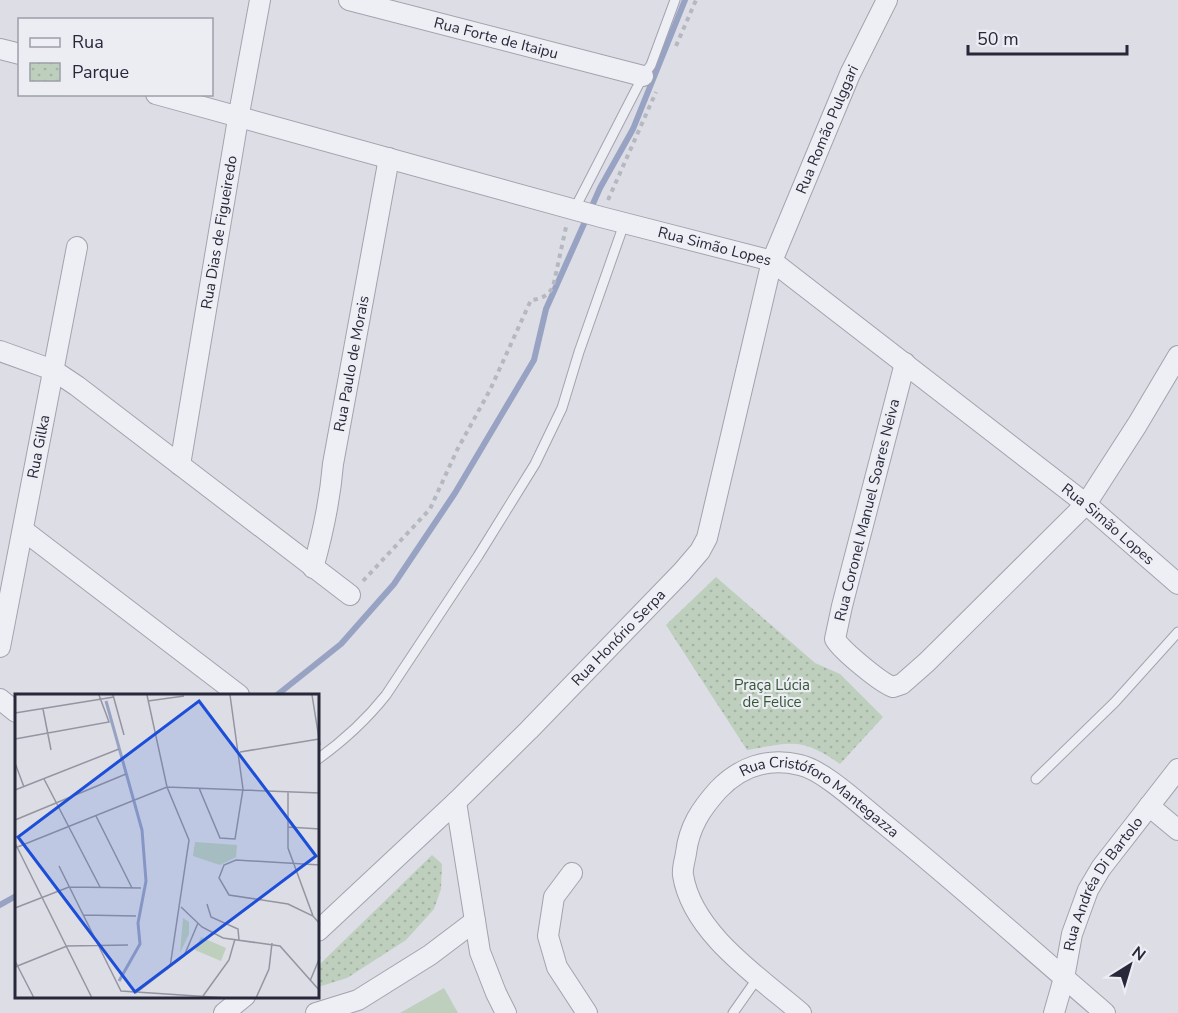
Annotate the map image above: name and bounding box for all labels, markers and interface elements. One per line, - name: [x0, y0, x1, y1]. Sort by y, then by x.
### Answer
- street label: Rua Forte de Itaipu: [432, 12, 560, 64]
- legend: [18, 18, 213, 96]
- scale bar: [968, 18, 1127, 56]
- text: 50 m: [977, 27, 1019, 51]
- text: Rua: [72, 30, 104, 54]
- text: Parque: [72, 60, 129, 84]
- street label: Rua Romão Pulggari: [791, 61, 863, 197]
- street label: Rua Dias de Figueiredo: [196, 154, 242, 310]
- street label: Rua Simão Lopes: [656, 222, 773, 270]
- street label: Rua Paulo de Morais: [329, 294, 374, 433]
- street label: Rua Coronel Manuel Soares Neiva: [830, 397, 904, 623]
- street label: Rua Gilka: [23, 413, 54, 480]
- street label: Rua Simão Lopes: [1057, 479, 1159, 569]
- street label: Rua Honório Serpa: [567, 585, 670, 690]
- park label: Praça Lúcia de Felice: [734, 675, 810, 712]
- inset map: [15, 694, 320, 998]
- street label: Rua Cristóforo Mantegazza: [736, 752, 903, 842]
- street label: Rua Andréa Di Bartolo: [1059, 812, 1147, 953]
- north arrow: [1100, 935, 1160, 995]
- text: N: [1127, 941, 1150, 966]

